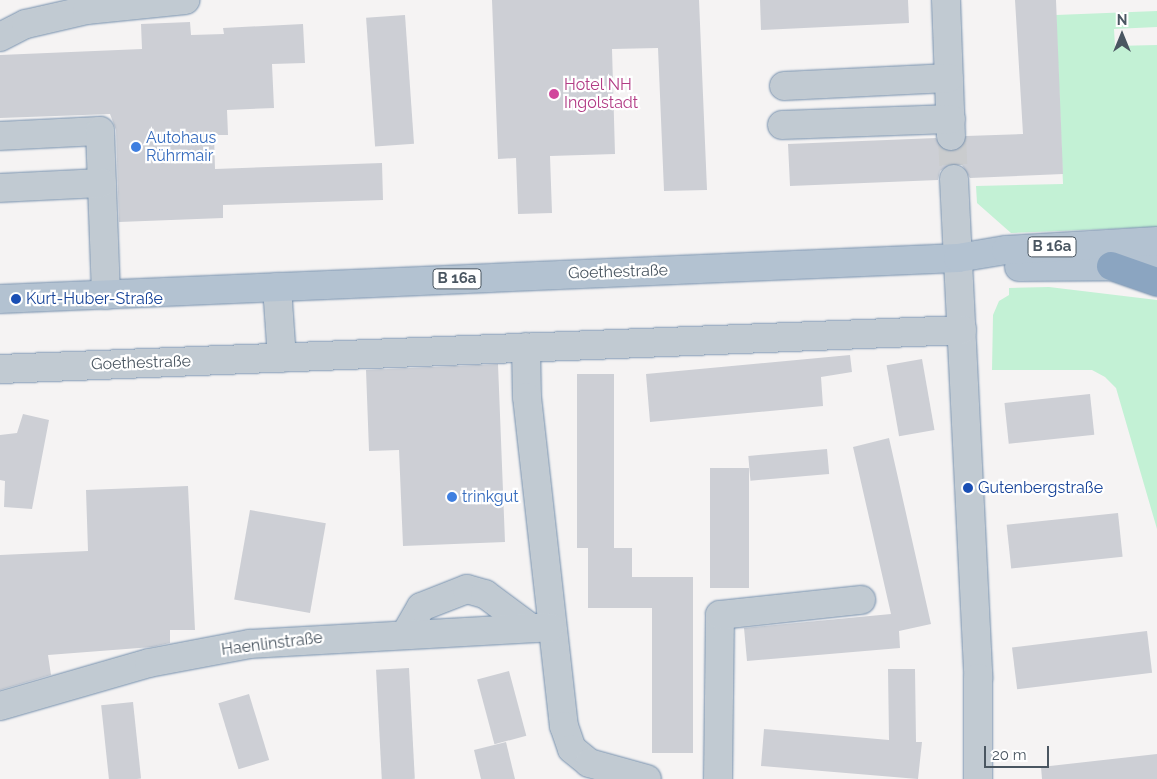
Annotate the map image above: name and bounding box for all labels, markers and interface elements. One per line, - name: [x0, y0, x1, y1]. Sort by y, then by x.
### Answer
- north arrow: [1097, 10, 1147, 60]
- text: N: [1117, 12, 1127, 28]
- place label: Hotel NH Ingolstadt: [564, 75, 638, 113]
- marker: Hotel NH Ingolstadt: [548, 88, 560, 100]
- place label: Autohaus Rührmair: [146, 128, 216, 166]
- marker: Autohaus Rührmair: [130, 141, 142, 153]
- road number: B 16a: [1027, 234, 1077, 260]
- street label: Goethestraße: [568, 261, 668, 283]
- road number: B 16a: [432, 266, 482, 292]
- place label: Kurt-Huber-Straße: [26, 289, 163, 309]
- marker: Kurt-Huber-Straße: [10, 293, 22, 305]
- street label: Goethestraße: [91, 352, 191, 374]
- place label: Gutenbergstraße: [978, 478, 1103, 498]
- marker: Gutenbergstraße: [962, 482, 974, 494]
- place label: trinkgut: [462, 487, 519, 507]
- marker: trinkgut: [446, 491, 458, 503]
- street label: Haenlinstraße: [220, 628, 324, 660]
- scale bar: [987, 736, 1052, 768]
- text: 20 m: [992, 746, 1027, 764]

